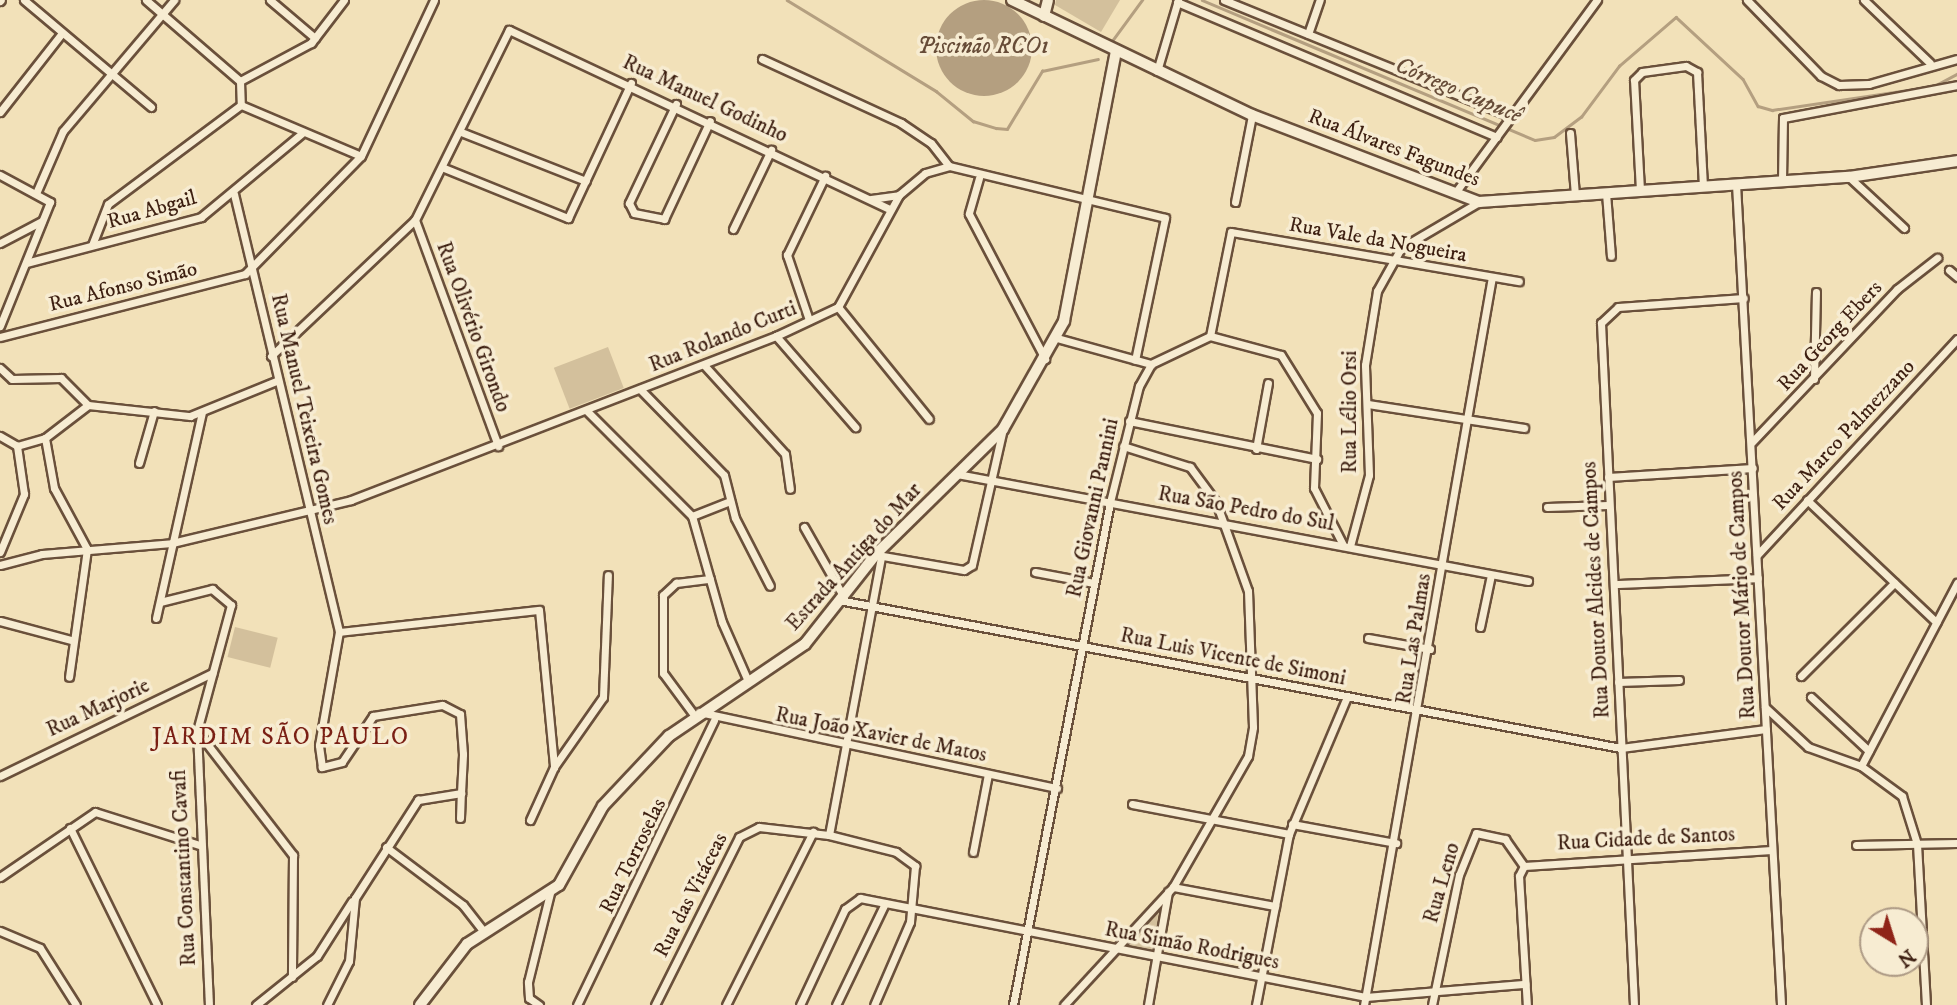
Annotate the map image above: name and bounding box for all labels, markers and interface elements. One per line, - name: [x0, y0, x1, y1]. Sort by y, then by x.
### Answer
- water label: Piscinão RCO1: [917, 33, 1049, 61]
- street label: Rua Manuel Godinho: [619, 50, 791, 148]
- water label: Córrego Cupucê: [1391, 52, 1525, 130]
- street label: Rua Álvares Fagundes: [1305, 104, 1483, 192]
- street label: Rua Abgail: [105, 185, 199, 235]
- street label: Rua Vale da Nogueira: [1287, 212, 1469, 268]
- street label: Rua Olivério Girondo: [430, 238, 516, 416]
- street label: Rua Afonso Simão: [46, 256, 200, 318]
- street label: Rua Georg Ebers: [1772, 276, 1888, 396]
- street label: Rua Manuel Teixeira Gomes: [265, 291, 343, 527]
- street label: Rua Rolando Curti: [646, 296, 800, 378]
- street label: Rua Lélio Orsi: [1337, 351, 1363, 473]
- street label: Rua Marco Palmezzano: [1768, 354, 1920, 516]
- street label: Rua Giovanni Pannini: [1062, 416, 1124, 600]
- street label: Rua Doutor Alcides de Campos: [1577, 461, 1615, 719]
- street label: Rua Doutor Mário de Campos: [1723, 470, 1761, 720]
- street label: Estrada Antiga do Mar: [781, 478, 927, 636]
- street label: Rua São Pedro do Sul: [1156, 481, 1336, 537]
- street label: Rua Las Palmas: [1391, 572, 1437, 706]
- street label: Rua Luis Vicente de Simoni: [1118, 623, 1348, 691]
- street label: Rua Marjorie: [43, 673, 153, 743]
- street label: Rua João Xavier de Matos: [773, 702, 989, 768]
- district label: JARDIM SÃO PAULO: [154, 724, 408, 752]
- street label: Rua Constantino Cavafi: [166, 769, 202, 967]
- street label: Rua Torroselas: [594, 794, 672, 918]
- street label: Rua Cidade de Santos: [1556, 822, 1736, 856]
- street label: Rua das Vitáceas: [649, 829, 733, 961]
- street label: Rua Leno: [1419, 840, 1465, 926]
- north arrow: [1859, 907, 1929, 977]
- street label: Rua Simão Rodrigues: [1103, 917, 1281, 975]
- text: N: [1893, 943, 1919, 971]

